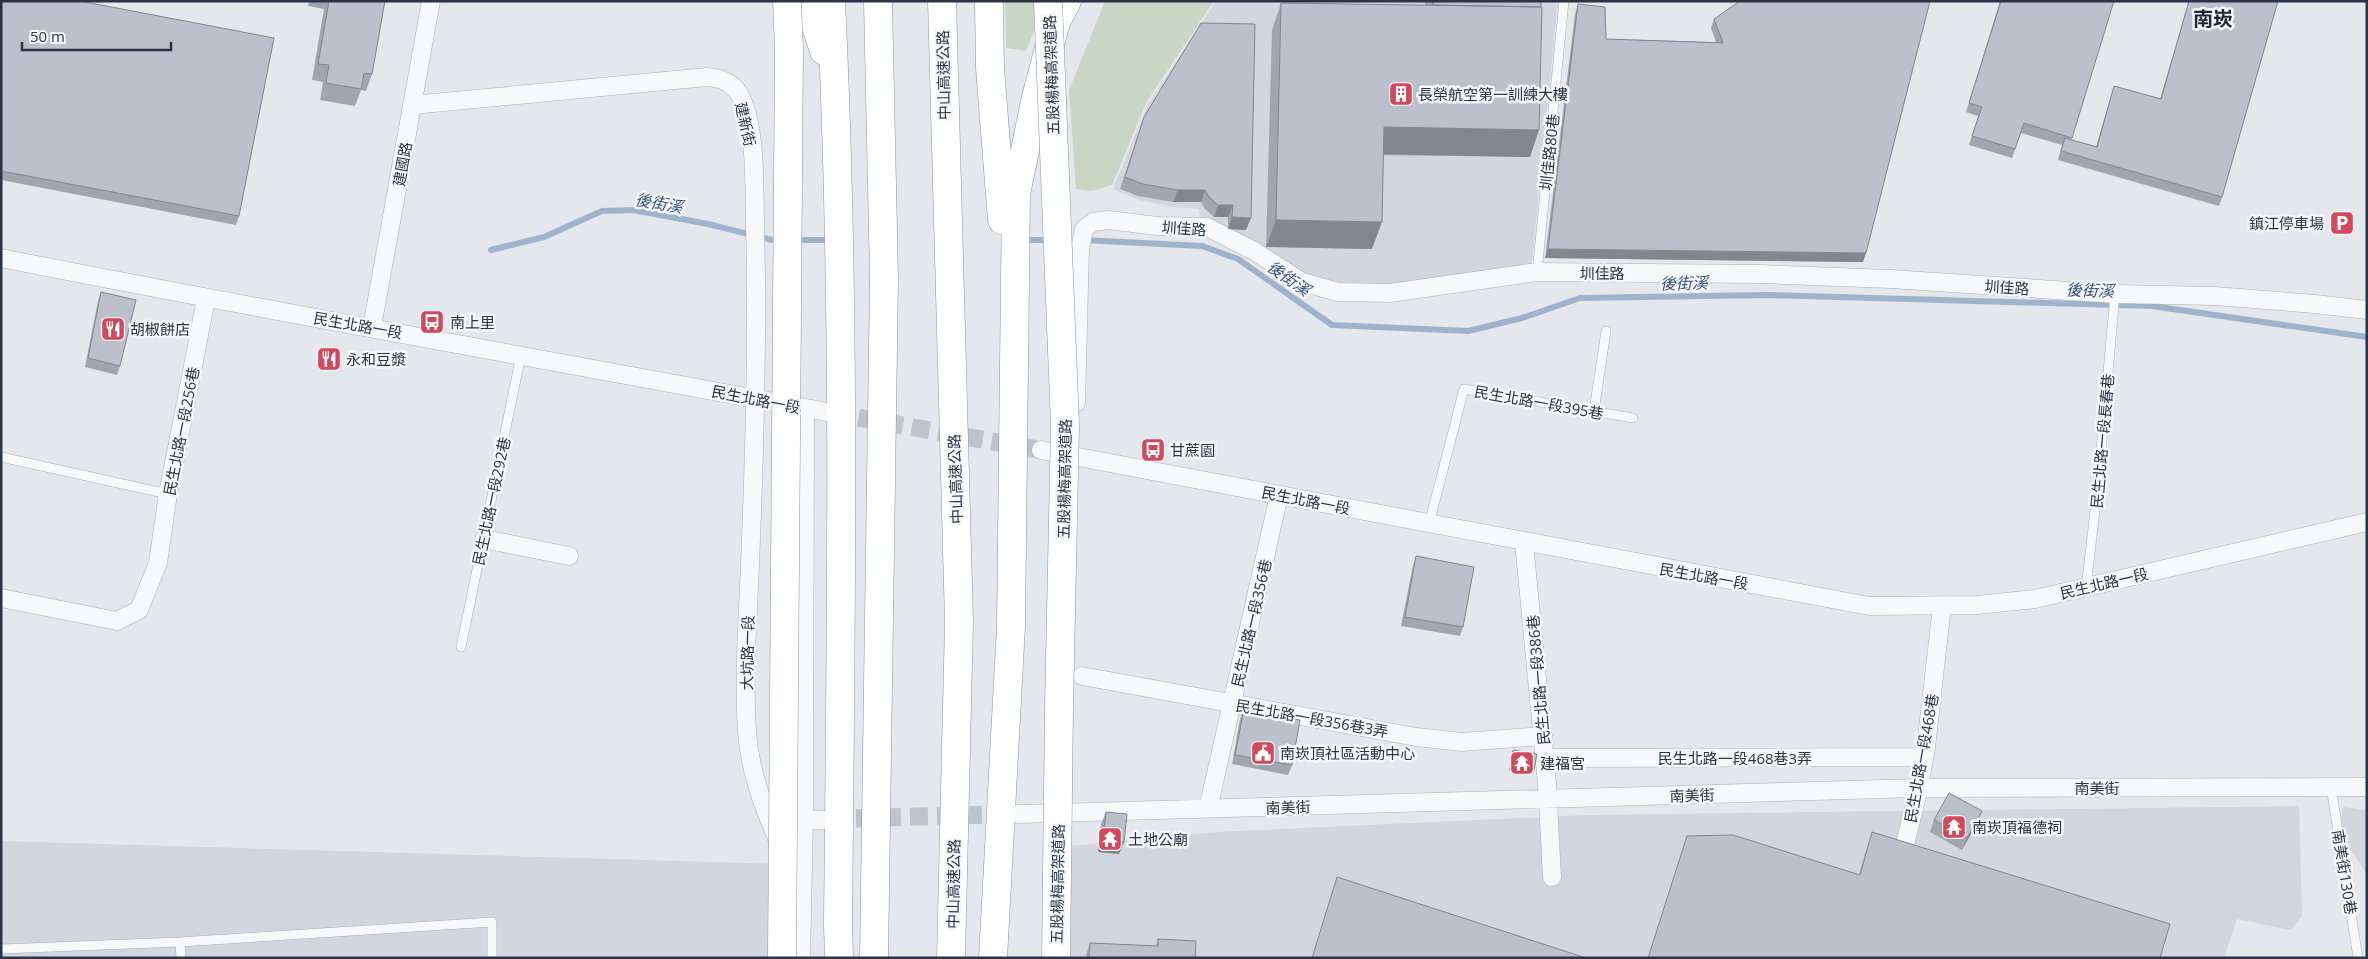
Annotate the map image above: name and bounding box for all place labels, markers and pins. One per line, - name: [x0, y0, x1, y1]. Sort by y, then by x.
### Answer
- building icon: 長榮航空第一訓練大樓: [1388, 81, 1414, 107]
- place label: 長榮航空第一訓練大樓: [1418, 84, 1568, 104]
- parking icon: 鎮江停車場: [2329, 210, 2355, 236]
- place label: 鎮江停車場: [2249, 213, 2324, 233]
- bus stop icon: 南上里: [419, 309, 445, 335]
- place label: 南上里: [450, 312, 495, 332]
- restaurant icon: 胡椒餅店: [100, 316, 126, 342]
- place label: 胡椒餅店: [130, 319, 190, 339]
- restaurant icon: 永和豆漿: [316, 346, 342, 372]
- place label: 永和豆漿: [346, 349, 406, 369]
- bus stop icon: 甘蔗園: [1140, 437, 1166, 463]
- place label: 甘蔗園: [1170, 440, 1215, 460]
- public building icon: 南崁頂社區活動中心: [1250, 740, 1276, 766]
- place label: 南崁頂社區活動中心: [1280, 743, 1415, 763]
- temple icon: 建福宮: [1509, 750, 1535, 776]
- place label: 建福宮: [1540, 753, 1585, 773]
- temple icon: 南崁頂福德祠: [1941, 814, 1967, 840]
- place label: 南崁頂福德祠: [1972, 817, 2062, 837]
- temple icon: 土地公廟: [1097, 826, 1123, 852]
- place label: 土地公廟: [1128, 829, 1188, 849]

